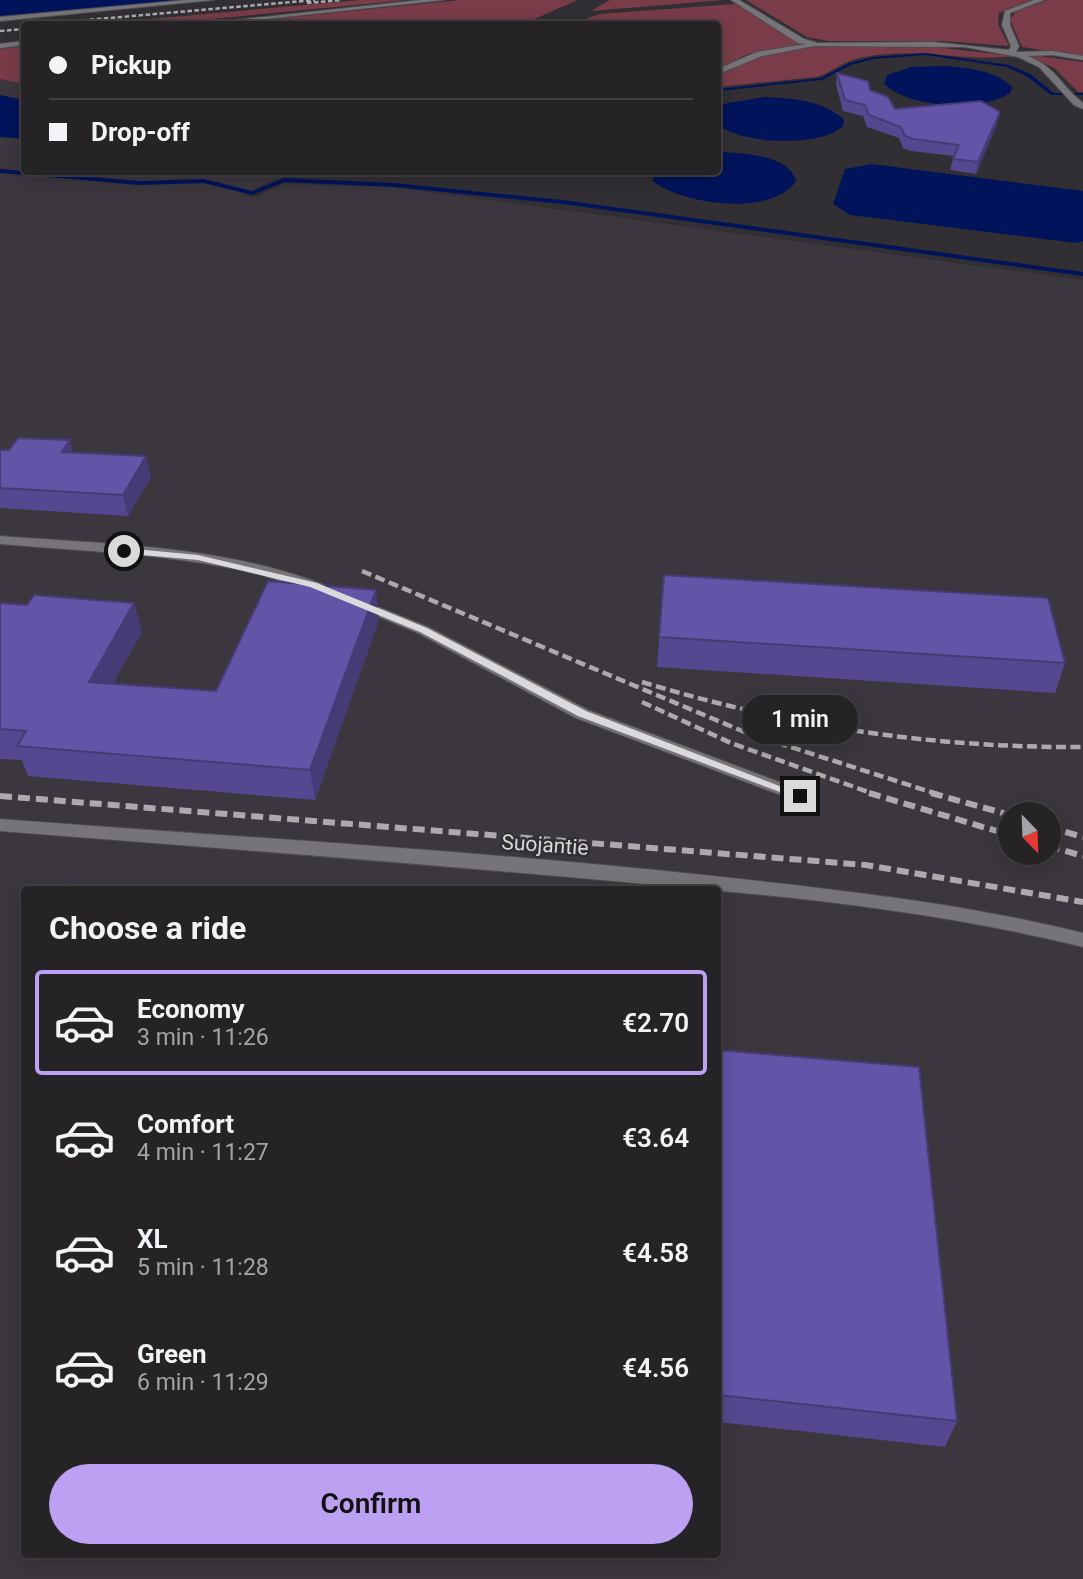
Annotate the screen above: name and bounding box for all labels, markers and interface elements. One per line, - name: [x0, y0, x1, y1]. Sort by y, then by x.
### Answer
- text: Pickup: [91, 50, 171, 80]
- text: Drop-off: [91, 117, 190, 147]
- route start: [108, 535, 140, 567]
- callout: 1 min: [742, 694, 858, 744]
- text: 1 min: [771, 706, 829, 733]
- route end: [784, 780, 816, 812]
- north arrow: [998, 802, 1060, 864]
- map controls: [998, 802, 1061, 865]
- street label: Suojantie: [501, 830, 589, 860]
- text: Choose a ride: [49, 909, 246, 947]
- icon: car: [53, 991, 116, 1054]
- text: Economy: [137, 994, 244, 1024]
- text: €2.70: [622, 1008, 689, 1038]
- text: 3 min · 11:26: [137, 1024, 269, 1051]
- icon: car: [53, 1106, 116, 1169]
- text: Comfort: [137, 1109, 234, 1139]
- text: €3.64: [622, 1123, 689, 1153]
- text: 4 min · 11:27: [137, 1139, 269, 1166]
- icon: car: [53, 1221, 116, 1284]
- text: XL: [137, 1224, 168, 1254]
- text: €4.58: [622, 1238, 689, 1268]
- text: 5 min · 11:28: [137, 1254, 269, 1281]
- icon: car: [53, 1336, 116, 1399]
- text: Green: [137, 1339, 207, 1369]
- text: €4.56: [622, 1353, 689, 1383]
- text: 6 min · 11:29: [137, 1369, 269, 1396]
- button: Confirm: [49, 1464, 693, 1544]

